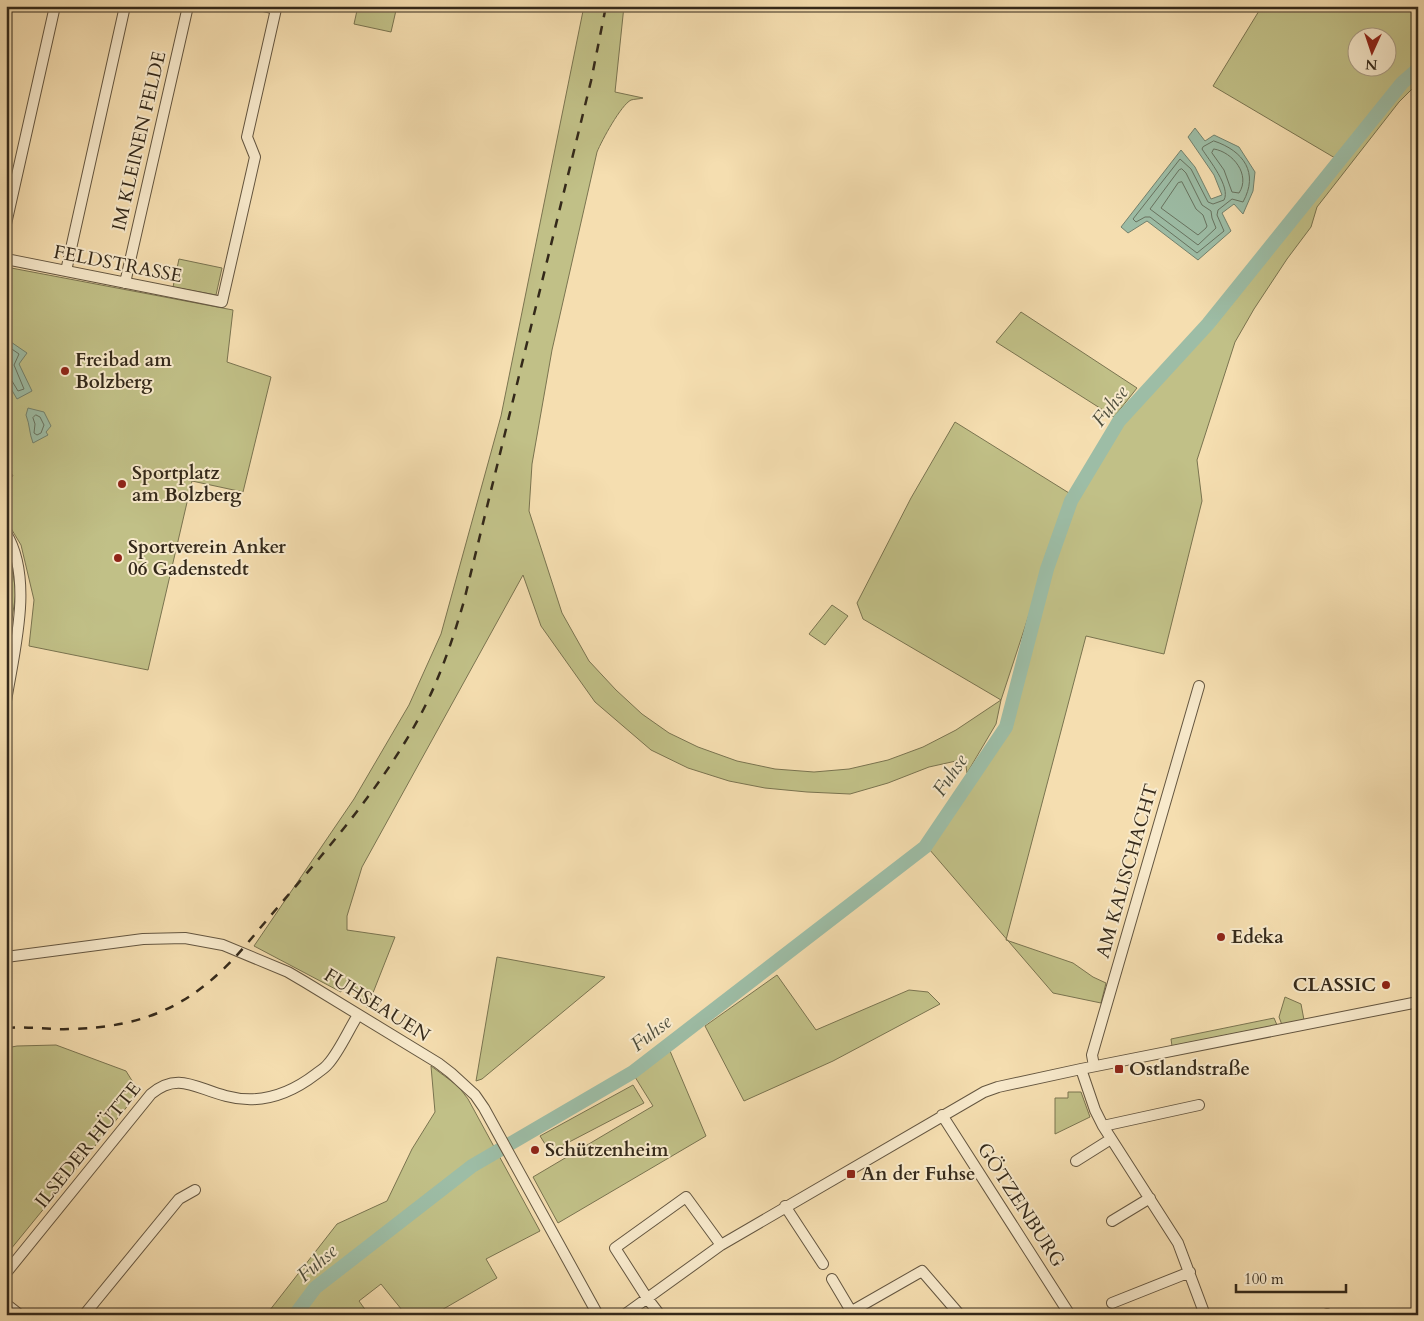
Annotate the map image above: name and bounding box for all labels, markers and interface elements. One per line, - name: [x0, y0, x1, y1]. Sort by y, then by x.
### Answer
- north arrow: [1346, 28, 1396, 78]
- street label: IM KLEINEN FELDE: [106, 49, 172, 233]
- text: N: [1365, 55, 1378, 74]
- street label: FELDSTRASSE: [52, 239, 184, 289]
- place label: Freibad am Bolzberg: [75, 347, 172, 395]
- marker: Freibad am Bolzberg: [59, 365, 71, 377]
- water label: Fuhse: [1085, 380, 1135, 432]
- place label: Sportplatz am Bolzberg: [132, 460, 242, 508]
- marker: Sportplatz am Bolzberg: [116, 478, 128, 490]
- place label: Sportverein Anker 06 Gadenstedt: [128, 534, 286, 582]
- marker: Sportverein Anker 06 Gadenstedt: [112, 552, 124, 564]
- water label: Fuhse: [926, 748, 974, 801]
- street label: AM KALISCHACHT: [1090, 781, 1164, 961]
- place label: Edeka: [1231, 924, 1284, 950]
- marker: Edeka: [1215, 931, 1227, 943]
- street label: FUHSEAUEN: [319, 962, 435, 1048]
- place label: CLASSIC: [1293, 972, 1376, 998]
- marker: CLASSIC: [1380, 979, 1392, 991]
- water label: Fuhse: [625, 1008, 677, 1058]
- place label: Ostlandstraße: [1129, 1056, 1250, 1082]
- marker: Ostlandstraße: [1113, 1063, 1125, 1075]
- street label: ILSEDER HÜTTE: [29, 1076, 147, 1214]
- place label: Schützenheim: [545, 1137, 669, 1163]
- street label: GÖTZENBURG: [971, 1138, 1071, 1272]
- marker: Schützenheim: [529, 1144, 541, 1156]
- place label: An der Fuhse: [861, 1161, 975, 1187]
- marker: An der Fuhse: [845, 1168, 857, 1180]
- water label: Fuhse: [291, 1238, 343, 1288]
- scale bar: [1236, 1261, 1346, 1293]
- text: 100 m: [1244, 1269, 1284, 1289]

